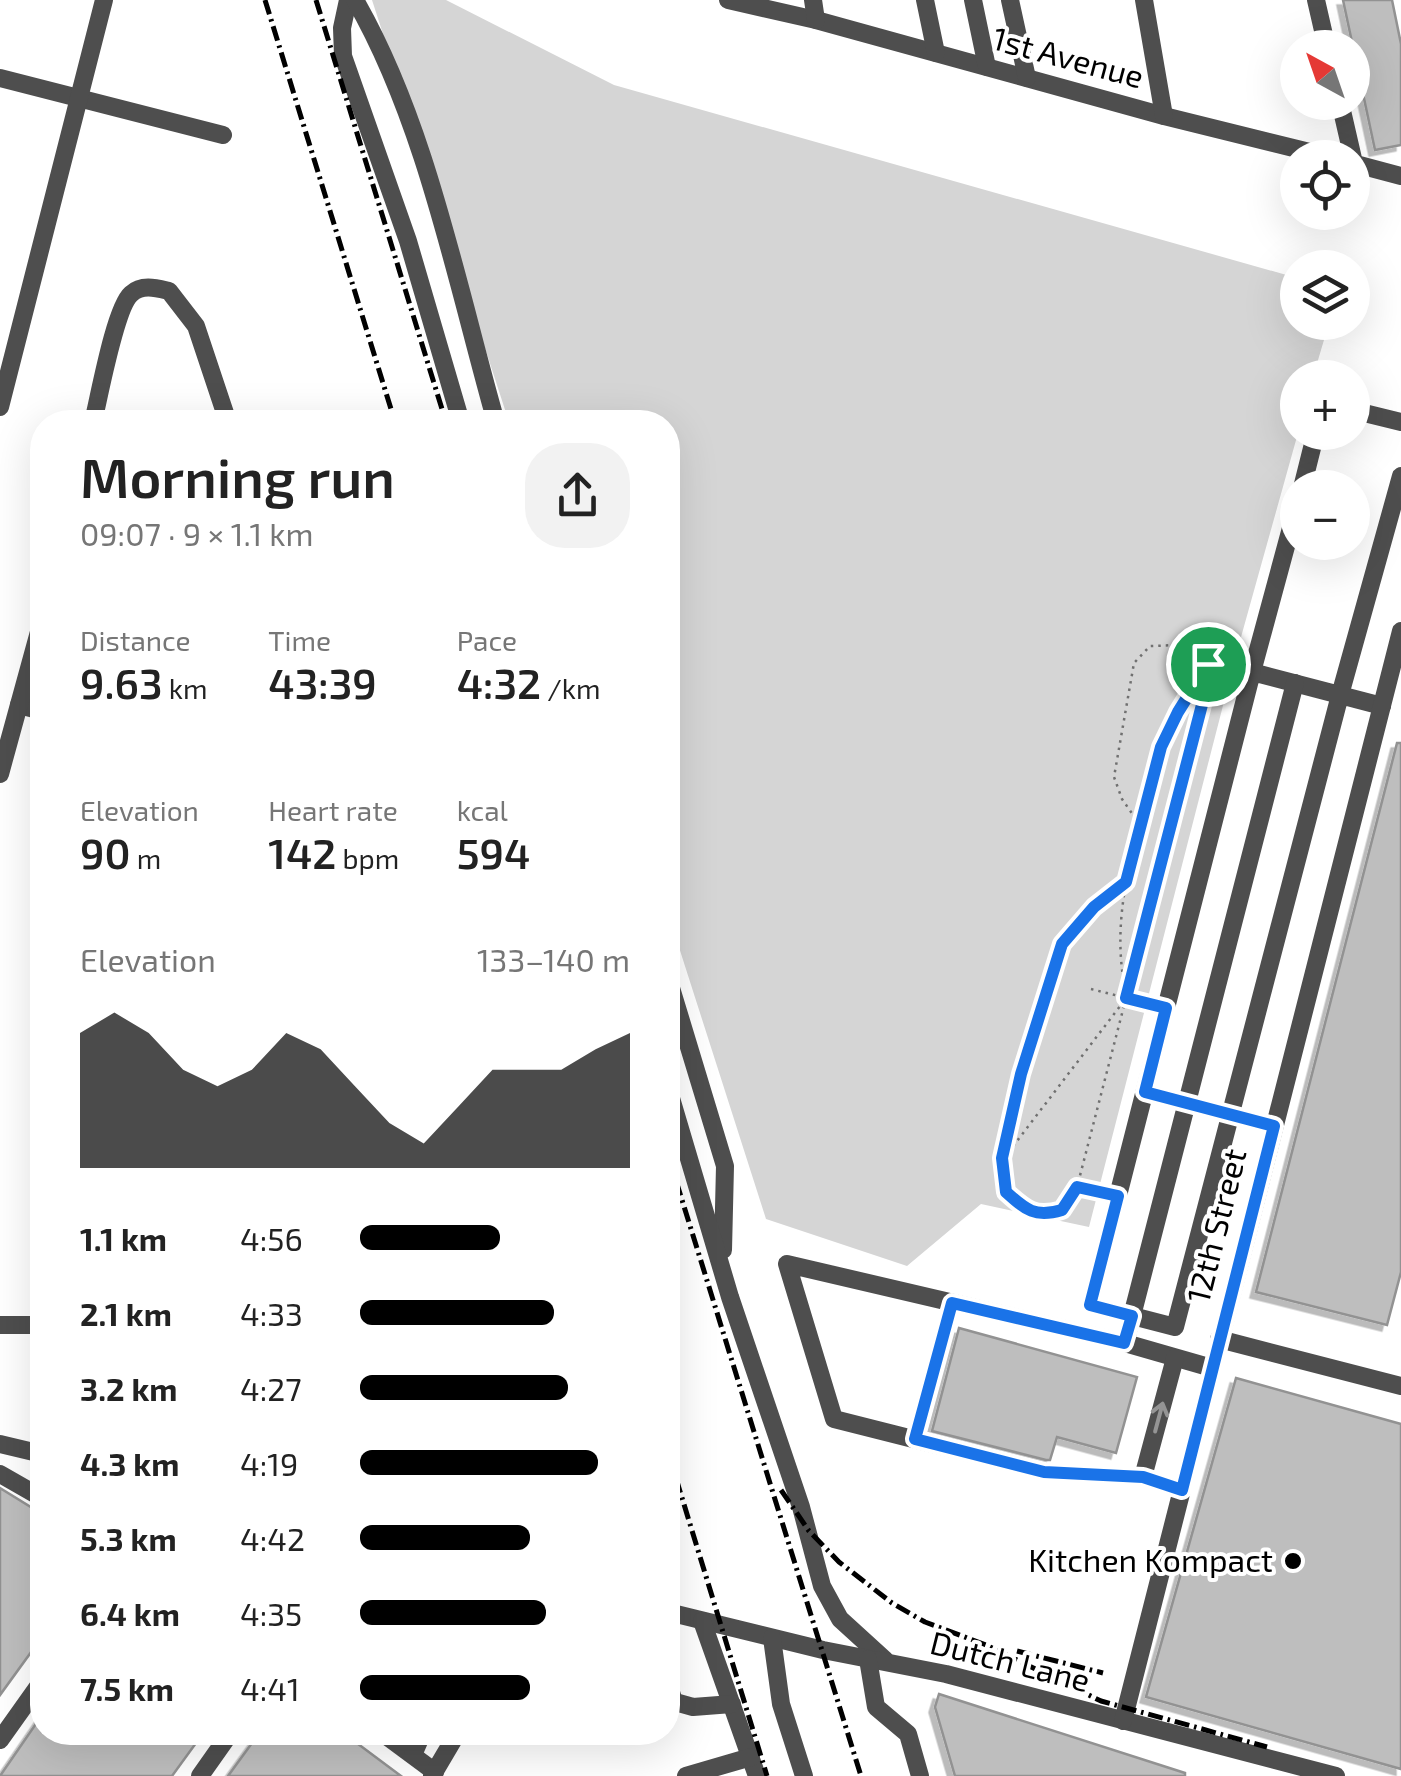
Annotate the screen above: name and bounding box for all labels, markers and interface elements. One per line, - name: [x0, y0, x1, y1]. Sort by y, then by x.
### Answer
- street label: 1st Avenue: [989, 18, 1148, 94]
- north arrow: [1280, 30, 1370, 120]
- map controls: [1280, 30, 1370, 560]
- button: locate: [1280, 140, 1370, 230]
- button: layers: [1280, 250, 1370, 340]
- button: +: [1280, 360, 1370, 450]
- text: Morning run: [80, 443, 395, 509]
- button: share: [525, 443, 630, 548]
- button: −: [1280, 470, 1370, 560]
- text: 09:07 · 9 × 1.1 km: [80, 514, 314, 552]
- pin: [1166, 622, 1251, 707]
- text: Distance: [80, 623, 191, 657]
- text: Time: [268, 623, 331, 657]
- text: Pace: [457, 623, 517, 657]
- icon: arrive: [1181, 637, 1236, 692]
- text: 9.63: [80, 657, 163, 707]
- text: 43:39: [268, 657, 377, 707]
- text: 4:32: [457, 657, 541, 707]
- text: km: [163, 671, 208, 705]
- text: /km: [541, 671, 601, 705]
- text: Elevation: [80, 793, 199, 827]
- text: Heart rate: [268, 793, 398, 827]
- text: kcal: [457, 793, 508, 827]
- text: 90: [80, 827, 130, 877]
- text: 142: [268, 827, 336, 877]
- text: 594: [457, 827, 530, 877]
- text: m: [130, 841, 161, 875]
- text: bpm: [336, 841, 399, 875]
- text: Elevation: [80, 940, 216, 978]
- text: 133–140 m: [477, 940, 630, 978]
- street label: 12th Street: [1178, 1144, 1253, 1307]
- text: 1.1 km: [80, 1219, 167, 1257]
- text: 4:56: [240, 1219, 303, 1257]
- text: 2.1 km: [80, 1294, 172, 1332]
- text: 4:33: [240, 1294, 303, 1332]
- text: 3.2 km: [80, 1369, 178, 1407]
- text: 4:27: [240, 1369, 302, 1407]
- one-way arrow: [1151, 1402, 1169, 1434]
- text: 4.3 km: [80, 1444, 179, 1482]
- text: 4:19: [240, 1444, 298, 1482]
- text: 5.3 km: [80, 1519, 177, 1557]
- text: 4:42: [240, 1519, 305, 1557]
- place label: Kitchen Kompact: [1028, 1540, 1273, 1578]
- marker: Kitchen Kompact: [1282, 1550, 1304, 1572]
- text: 6.4 km: [80, 1594, 180, 1632]
- text: 4:35: [240, 1594, 302, 1632]
- street label: Dutch Lane: [927, 1622, 1094, 1698]
- text: 7.5 km: [80, 1669, 174, 1707]
- text: 4:41: [240, 1669, 300, 1707]

